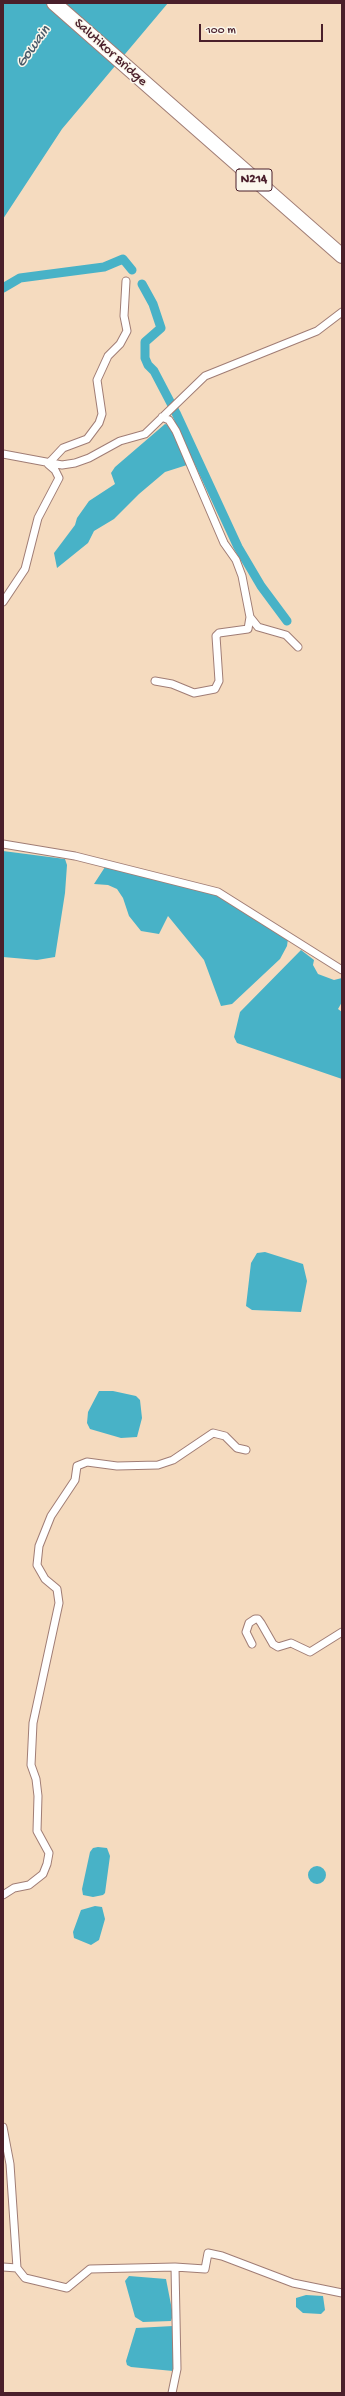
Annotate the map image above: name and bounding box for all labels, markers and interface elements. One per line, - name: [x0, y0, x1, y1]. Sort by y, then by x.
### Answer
- street label: Salutikor Bridge: [70, 16, 150, 90]
- scale bar: [201, 16, 325, 42]
- water label: Gowain: [13, 22, 55, 72]
- text: 100 m: [206, 24, 236, 38]
- road number: N214: [236, 169, 272, 191]

